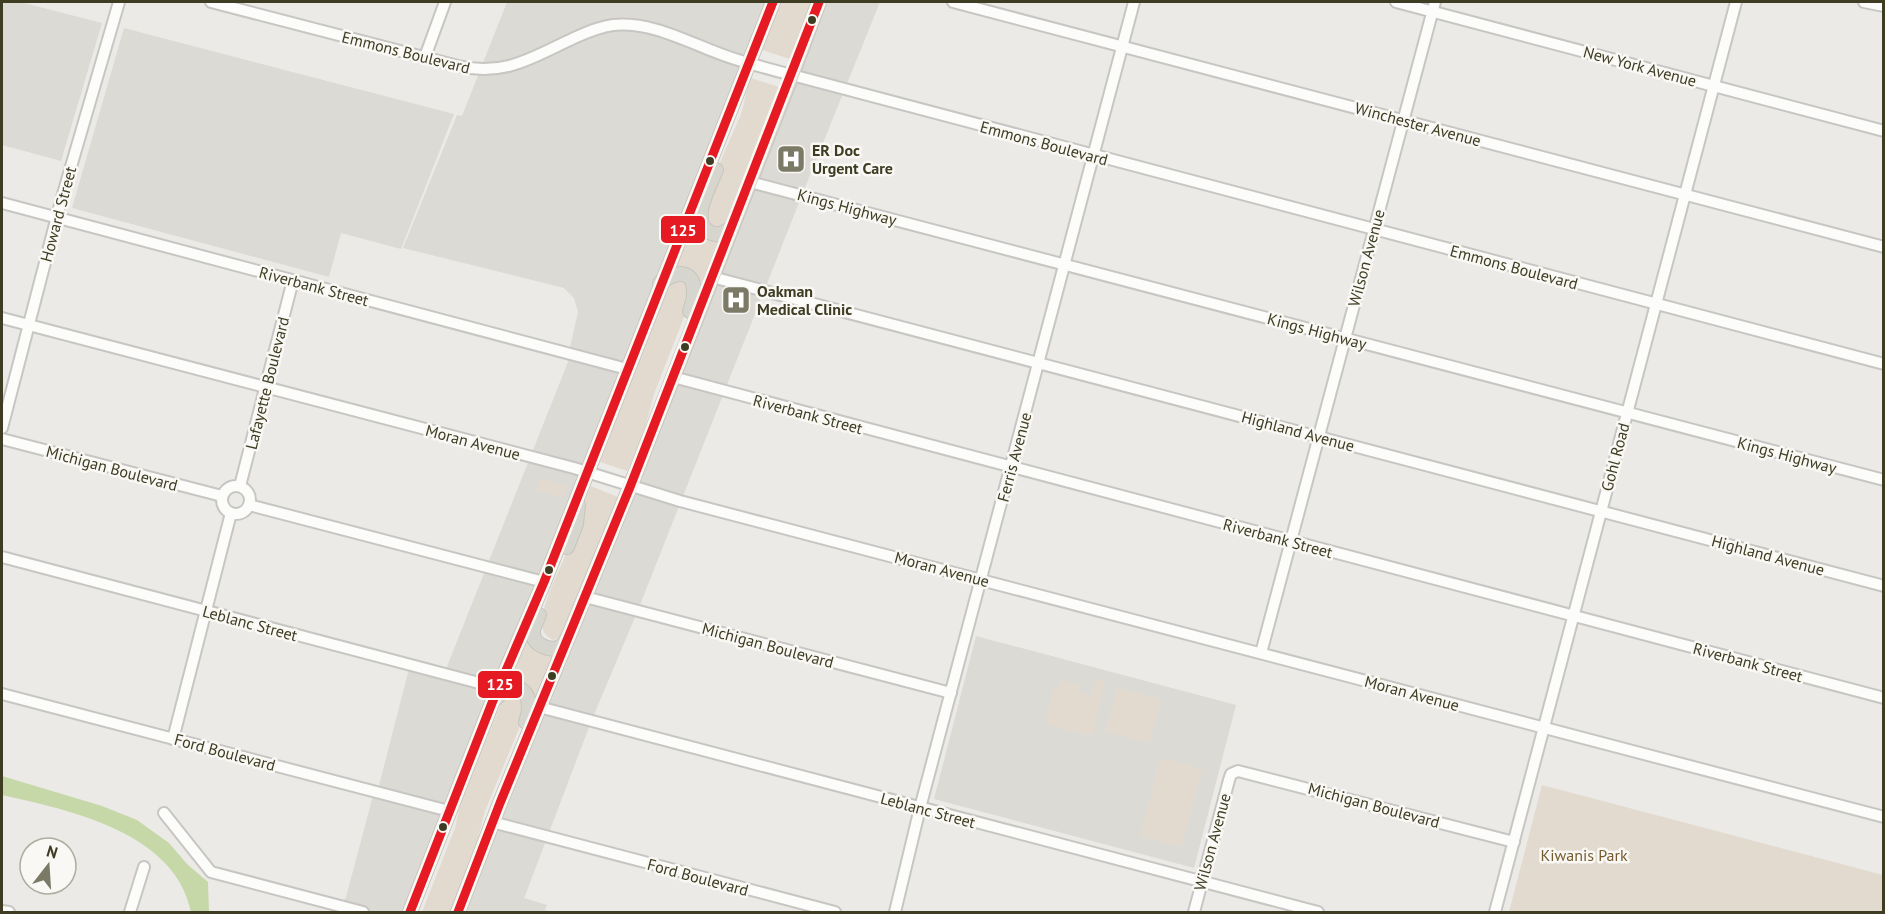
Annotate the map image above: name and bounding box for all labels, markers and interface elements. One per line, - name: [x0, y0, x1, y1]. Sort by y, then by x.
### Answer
- unlabelled marker: [806, 14, 818, 26]
- street label: Emmons Boulevard: [340, 26, 472, 78]
- street label: New York Avenue: [1581, 41, 1699, 91]
- street label: Winchester Avenue: [1353, 98, 1483, 150]
- street label: Emmons Boulevard: [978, 116, 1110, 170]
- place label: ER Doc Urgent Care: [812, 140, 893, 178]
- hospital icon: ER Doc Urgent Care: [775, 143, 807, 175]
- unlabelled marker: [704, 155, 716, 167]
- street label: Howard Street: [36, 164, 80, 264]
- street label: Kings Highway: [795, 184, 899, 230]
- street label: Wilson Avenue: [1343, 207, 1389, 309]
- line badge: 125: [660, 215, 706, 244]
- text: 125: [669, 220, 697, 240]
- street label: Emmons Boulevard: [1448, 240, 1580, 294]
- street label: Riverbank Street: [257, 262, 372, 310]
- place label: Oakman Medical Clinic: [757, 281, 852, 319]
- hospital icon: Oakman Medical Clinic: [720, 284, 752, 316]
- street label: Kings Highway: [1265, 308, 1369, 354]
- street label: Lafayette Boulevard: [241, 315, 293, 451]
- unlabelled marker: [679, 341, 691, 353]
- street label: Riverbank Street: [751, 390, 866, 438]
- street label: Highland Avenue: [1239, 406, 1357, 456]
- street label: Ferris Avenue: [992, 410, 1036, 504]
- street label: Moran Avenue: [424, 420, 522, 464]
- street label: Gohl Road: [1596, 421, 1634, 493]
- street label: Kings Highway: [1735, 432, 1839, 478]
- street label: Michigan Boulevard: [44, 441, 180, 495]
- street label: Riverbank Street: [1221, 514, 1336, 562]
- street label: Highland Avenue: [1709, 530, 1827, 580]
- street label: Moran Avenue: [893, 547, 991, 591]
- unlabelled marker: [543, 564, 555, 576]
- street label: Leblanc Street: [200, 601, 300, 645]
- street label: Michigan Boulevard: [700, 618, 836, 672]
- street label: Riverbank Street: [1691, 638, 1806, 686]
- line badge: 125: [477, 670, 523, 699]
- unlabelled marker: [546, 670, 558, 682]
- street label: Moran Avenue: [1363, 671, 1461, 715]
- text: 125: [486, 674, 514, 694]
- street label: Ford Boulevard: [172, 729, 278, 775]
- street label: Michigan Boulevard: [1306, 778, 1442, 832]
- street label: Leblanc Street: [878, 788, 978, 832]
- street label: Wilson Avenue: [1189, 791, 1235, 893]
- unlabelled marker: [437, 821, 449, 833]
- north arrow: [18, 836, 78, 896]
- text: N: [44, 841, 60, 863]
- park label: Kiwanis Park: [1540, 845, 1628, 865]
- street label: Ford Boulevard: [645, 854, 751, 900]

